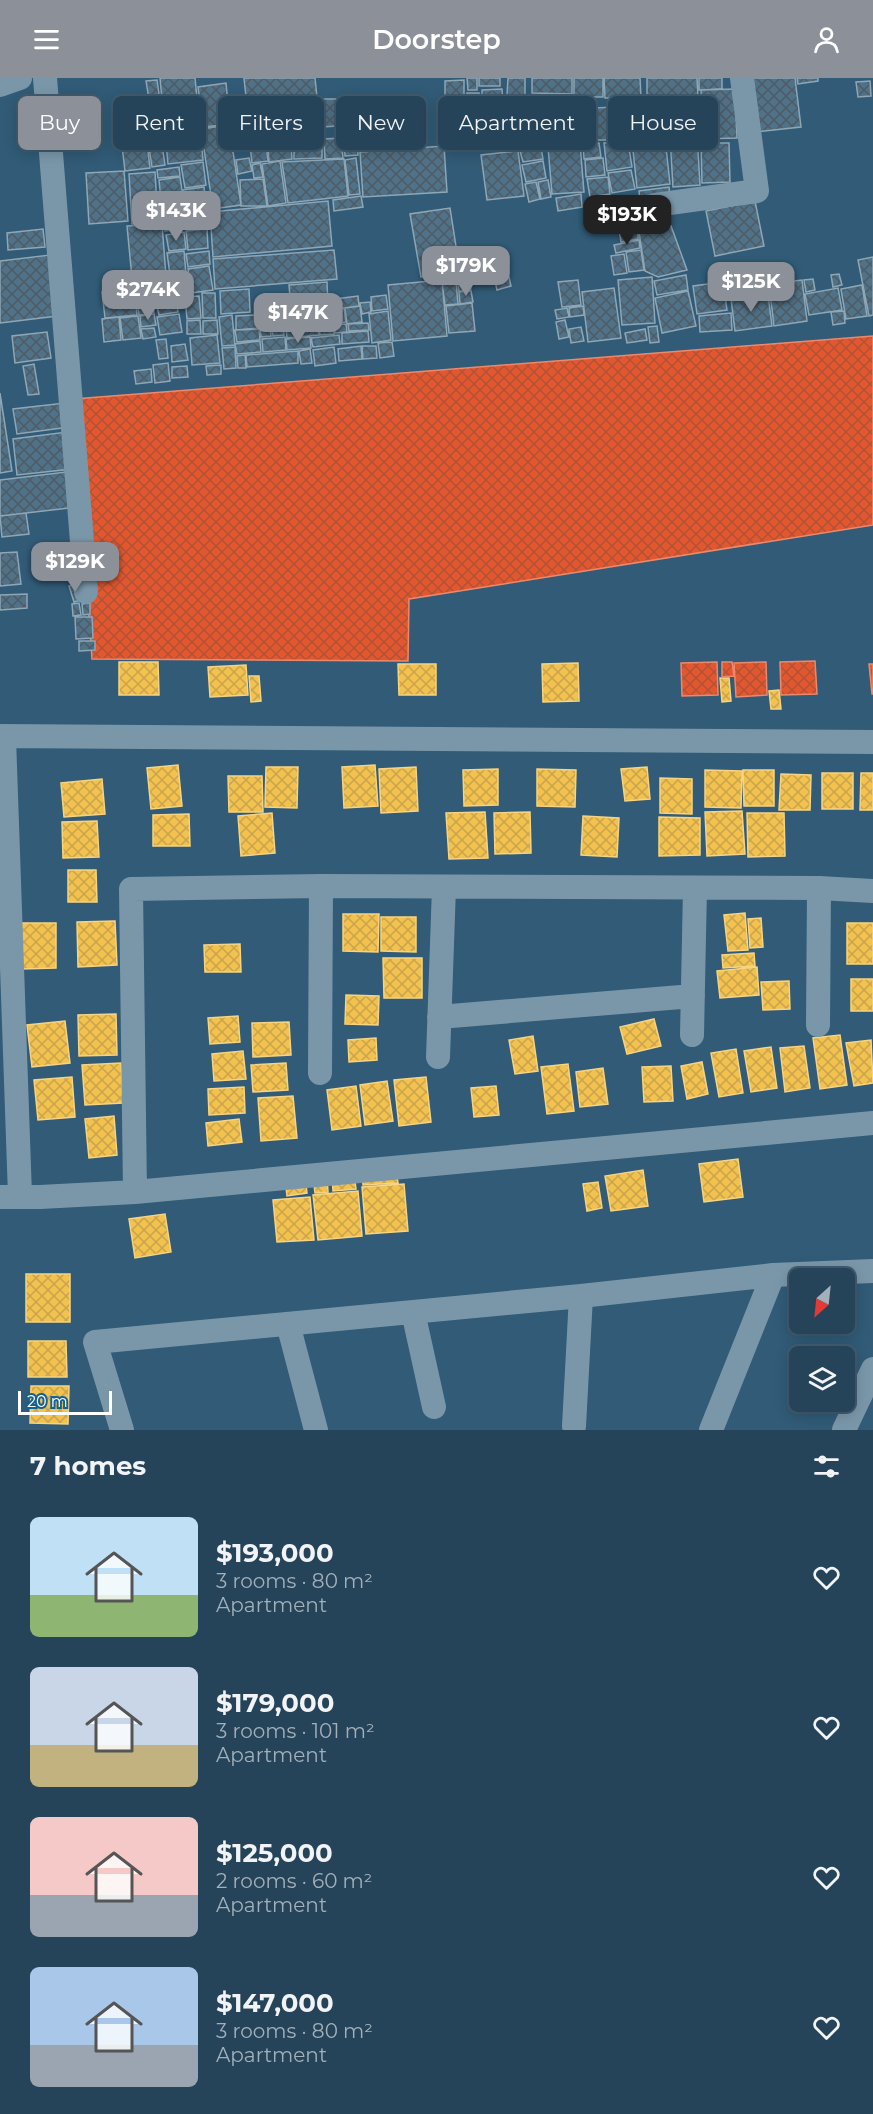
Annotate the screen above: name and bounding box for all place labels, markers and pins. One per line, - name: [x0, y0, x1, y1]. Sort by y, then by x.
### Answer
- pin: $143K: [134, 191, 218, 242]
- pin: $193K: [585, 195, 669, 246]
- pin: $179K: [424, 246, 508, 297]
- pin: $125K: [709, 262, 793, 313]
- pin: $274K: [106, 270, 190, 321]
- pin: $147K: [256, 293, 340, 344]
- pin: $129K: [33, 542, 117, 593]

